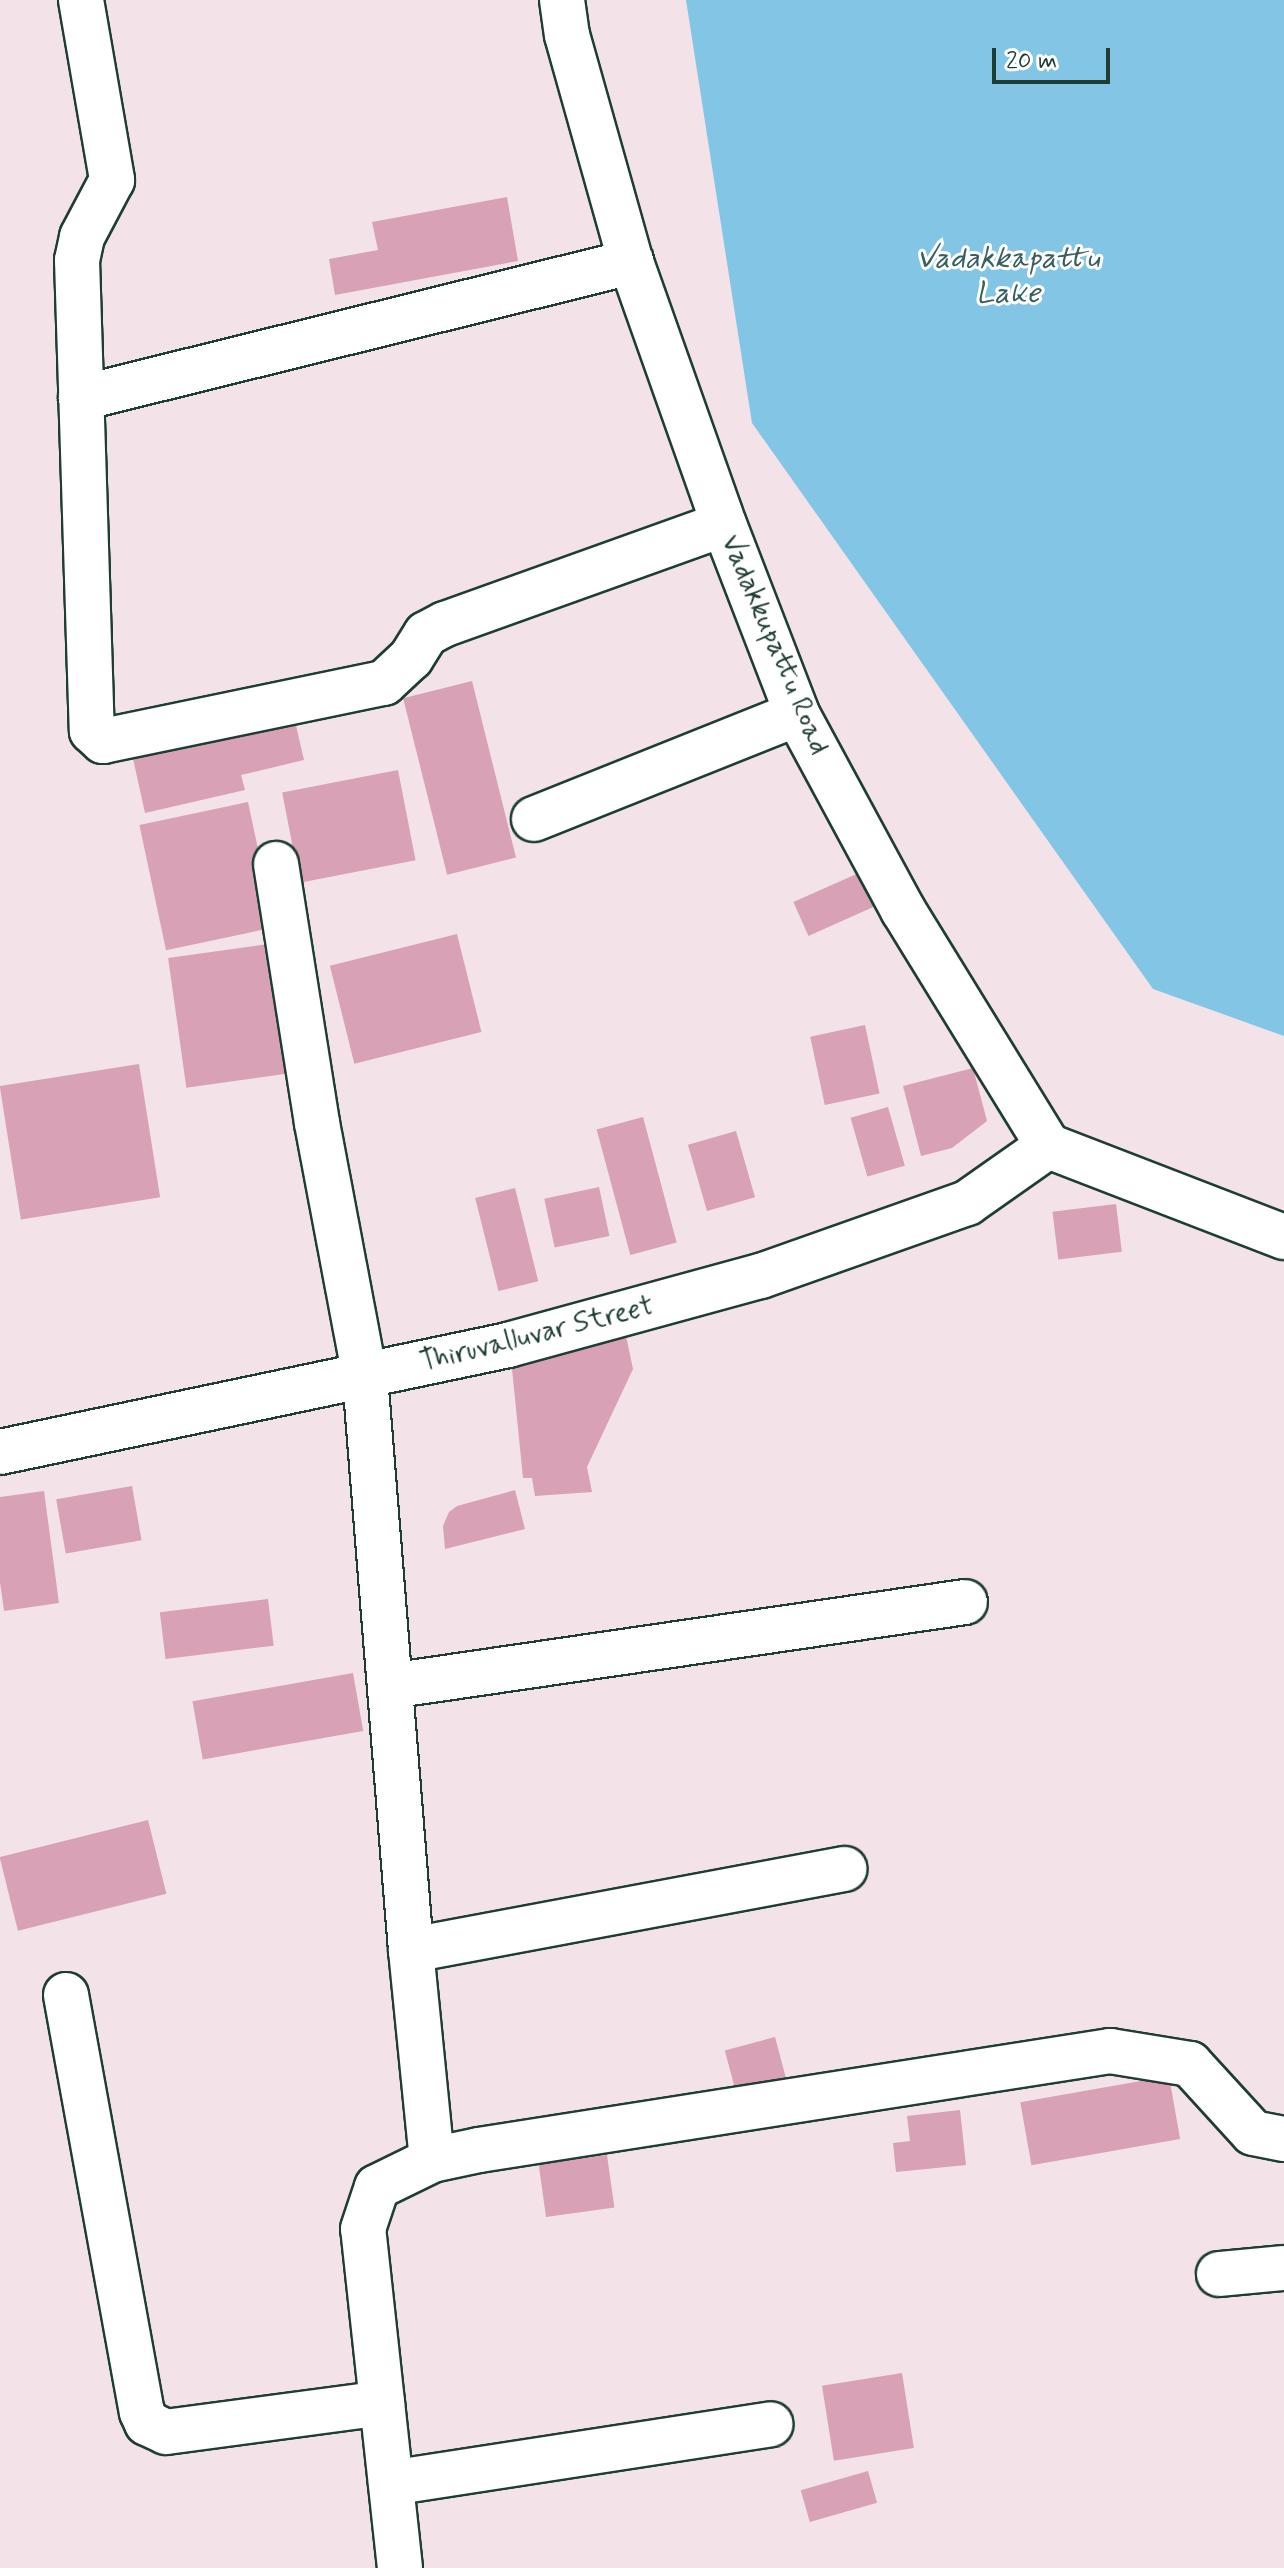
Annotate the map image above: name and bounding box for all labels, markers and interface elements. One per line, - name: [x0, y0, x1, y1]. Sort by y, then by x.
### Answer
- scale bar: [996, 32, 1114, 82]
- text: 20 m: [1006, 46, 1057, 77]
- water label: Vadakkapattu Lake: [917, 241, 1099, 312]
- street label: Vadakkupattu Road: [713, 531, 835, 759]
- street label: Thiruvalluvar Street: [417, 1290, 657, 1380]

